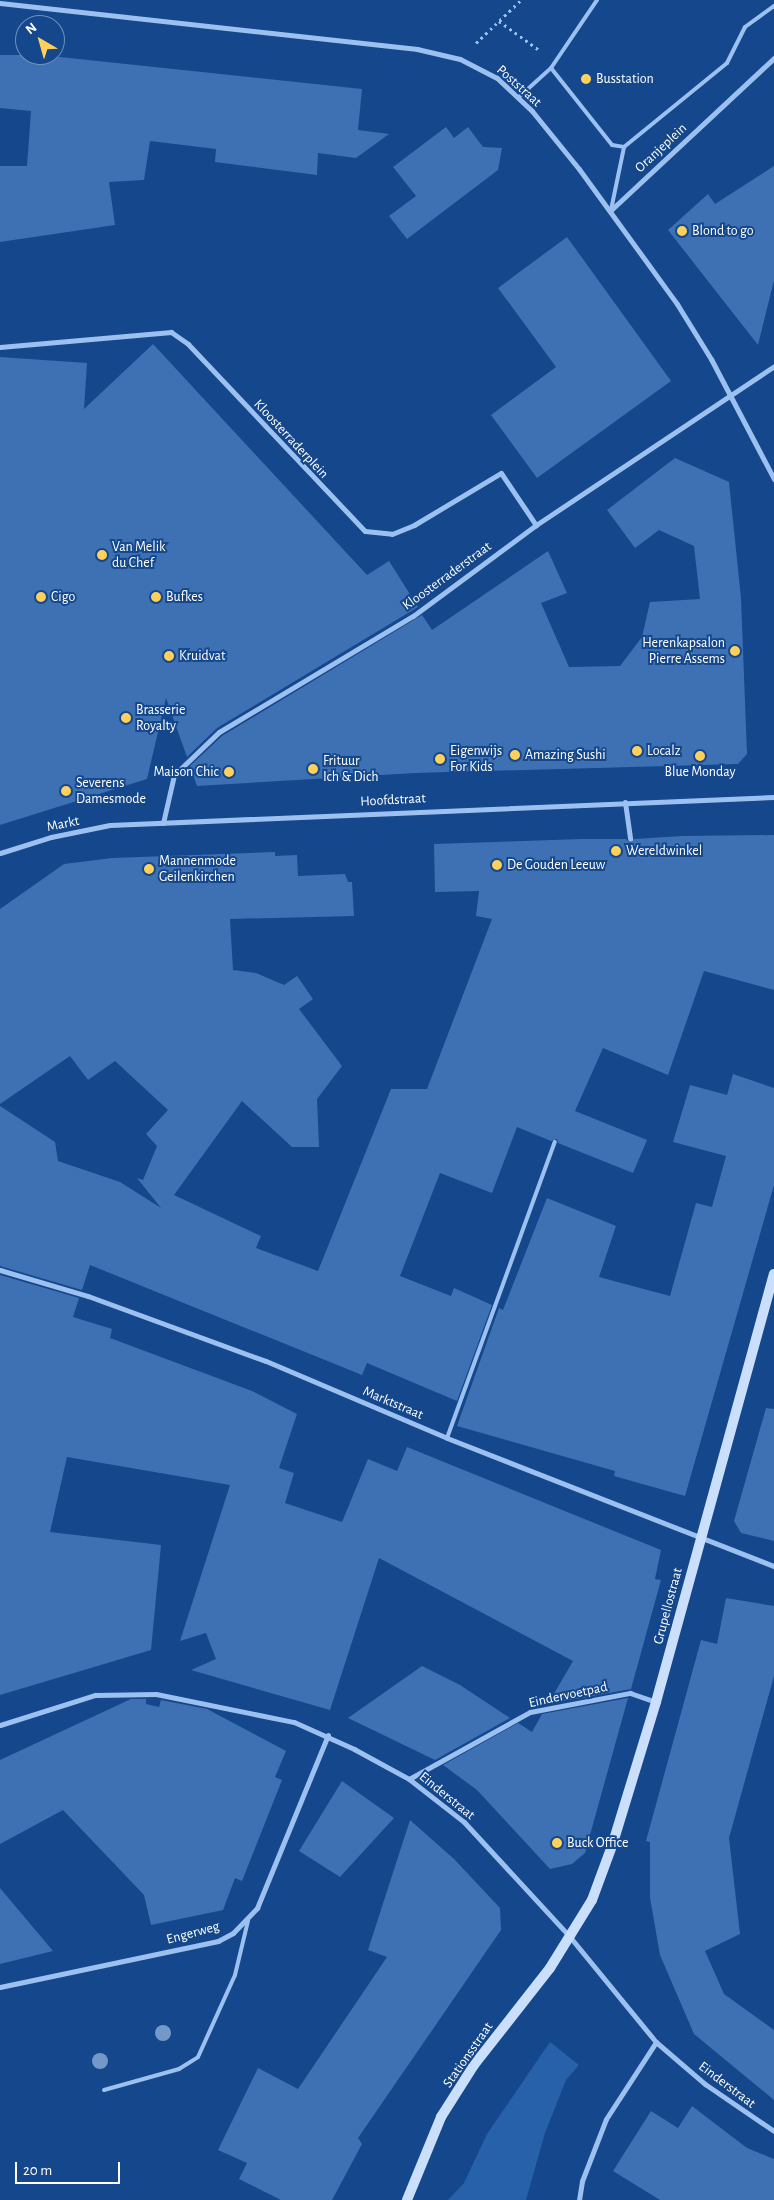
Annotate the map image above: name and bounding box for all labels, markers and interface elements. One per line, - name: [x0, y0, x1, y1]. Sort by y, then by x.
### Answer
- north arrow: [15, 15, 65, 65]
- text: N: [23, 20, 40, 37]
- street label: Poststraat: [493, 61, 545, 111]
- place label: Busstation: [596, 71, 654, 87]
- marker: Busstation: [580, 73, 592, 85]
- street label: Oranjeplein: [632, 120, 690, 176]
- place label: Blond to go: [692, 223, 754, 239]
- marker: Blond to go: [676, 225, 688, 237]
- street label: Kloosterraderplein: [250, 396, 332, 482]
- street label: Kloosterraderstraat: [399, 538, 495, 614]
- place label: Van Melik du Chef: [112, 539, 165, 572]
- marker: Van Melik du Chef: [96, 549, 108, 561]
- place label: Cigo: [51, 589, 75, 605]
- place label: Bufkes: [166, 589, 203, 605]
- marker: Cigo: [35, 591, 47, 603]
- marker: Bufkes: [150, 591, 162, 603]
- place label: Herenkapsalon Pierre Assems: [642, 635, 725, 668]
- marker: Herenkapsalon Pierre Assems: [729, 645, 741, 657]
- place label: Kruidvat: [179, 648, 225, 664]
- marker: Kruidvat: [163, 650, 175, 662]
- place label: Brasserie Royalty: [136, 702, 185, 734]
- marker: Brasserie Royalty: [120, 712, 132, 724]
- place label: Eigenwijs For Kids: [450, 743, 502, 776]
- place label: Localz: [647, 743, 680, 759]
- marker: Localz: [631, 745, 643, 757]
- place label: Amazing Sushi: [525, 747, 606, 763]
- marker: Amazing Sushi: [509, 749, 521, 761]
- marker: Blue Monday: [694, 750, 706, 762]
- place label: Frituur Ich & Dich: [323, 753, 379, 786]
- marker: Eigenwijs For Kids: [434, 753, 446, 765]
- marker: Frituur Ich & Dich: [307, 763, 319, 775]
- place label: Maison Chic: [153, 764, 219, 780]
- place label: Blue Monday: [664, 764, 736, 780]
- marker: Maison Chic: [223, 766, 235, 778]
- place label: Severens Damesmode: [76, 775, 146, 808]
- marker: Severens Damesmode: [60, 785, 72, 797]
- street label: Hoofdstraat: [360, 790, 426, 810]
- street label: Markt: [45, 812, 81, 836]
- place label: Wereldwinkel: [626, 843, 702, 859]
- marker: Wereldwinkel: [610, 845, 622, 857]
- place label: Mannenmode Geilenkirchen: [159, 853, 236, 886]
- place label: De Gouden Leeuw: [507, 857, 605, 873]
- marker: De Gouden Leeuw: [491, 859, 503, 871]
- marker: Mannenmode Geilenkirchen: [143, 863, 155, 875]
- street label: Marktstraat: [360, 1383, 426, 1423]
- street label: Grupellostraat: [650, 1566, 686, 1646]
- street label: Eindervoetpad: [527, 1678, 609, 1712]
- street label: Einderstraat: [416, 1768, 478, 1824]
- place label: Buck Office: [567, 1835, 628, 1851]
- marker: Buck Office: [551, 1837, 563, 1849]
- street label: Engerweg: [165, 1918, 221, 1948]
- street label: Stationsstraat: [439, 2019, 497, 2091]
- street label: Einderstraat: [695, 2058, 759, 2112]
- scale bar: [18, 2152, 122, 2184]
- text: 20 m: [23, 2163, 52, 2178]

